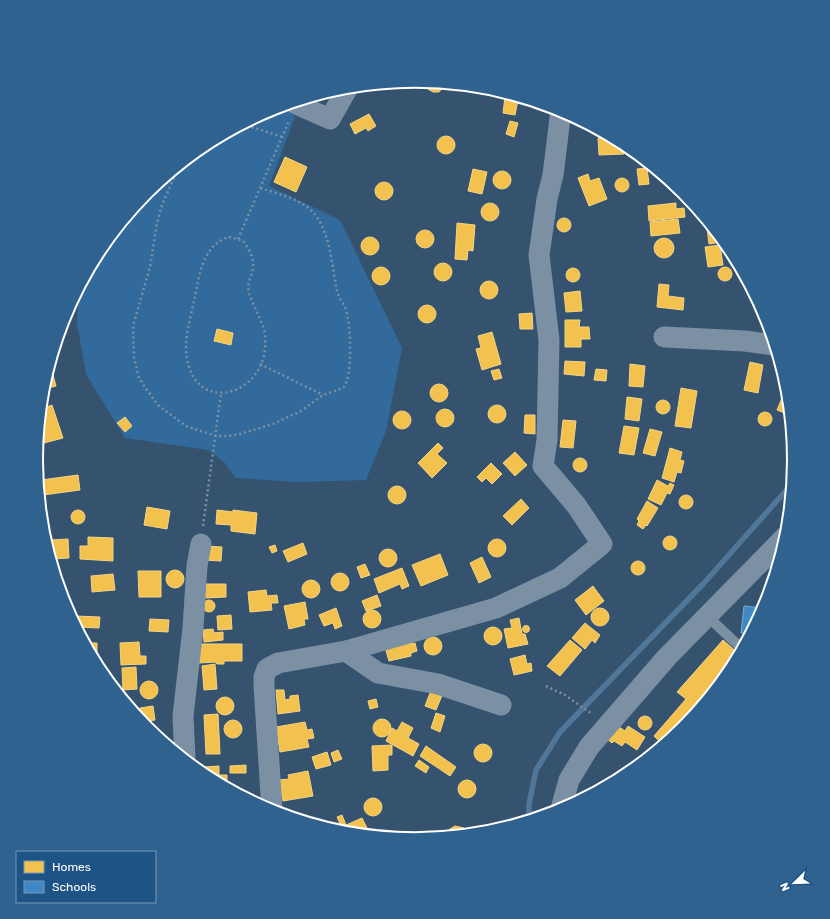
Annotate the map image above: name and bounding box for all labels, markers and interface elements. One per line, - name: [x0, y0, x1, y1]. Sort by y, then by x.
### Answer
- legend: [16, 851, 156, 903]
- text: Homes: [52, 860, 91, 874]
- north arrow: [774, 863, 814, 903]
- text: Schools: [52, 880, 96, 894]
- text: N: [778, 880, 793, 893]

